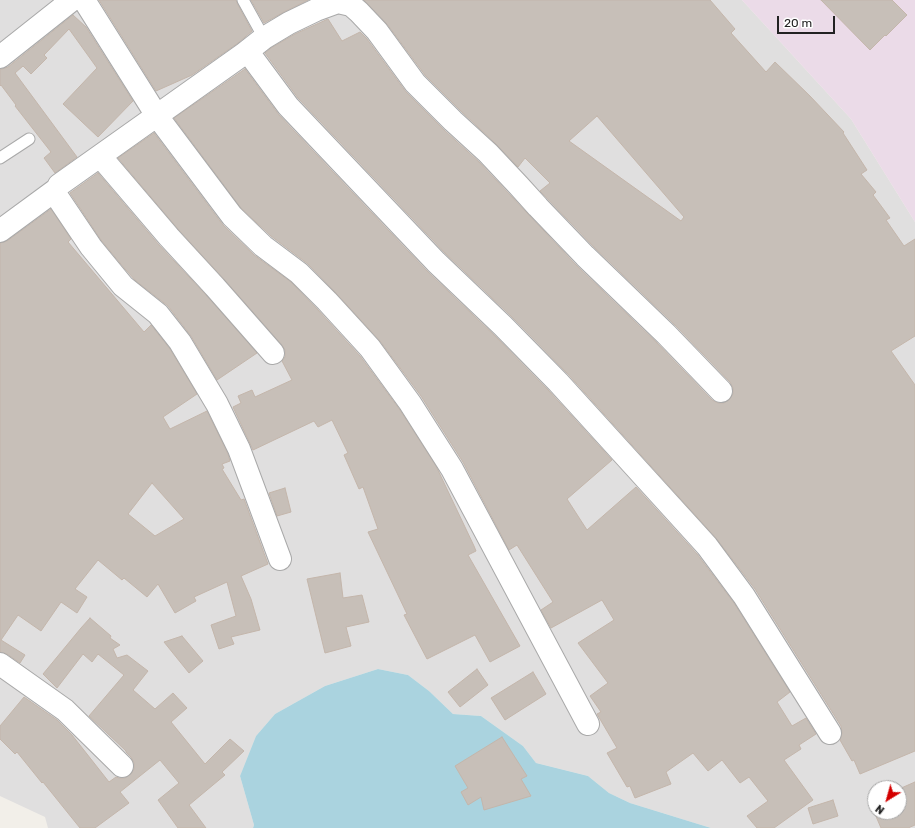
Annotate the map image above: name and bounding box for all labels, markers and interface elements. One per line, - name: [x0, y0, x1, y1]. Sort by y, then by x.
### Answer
- scale bar: [779, 8, 837, 34]
- text: 20 m: [784, 16, 812, 30]
- north arrow: [867, 780, 907, 820]
- text: N: [873, 802, 887, 817]

